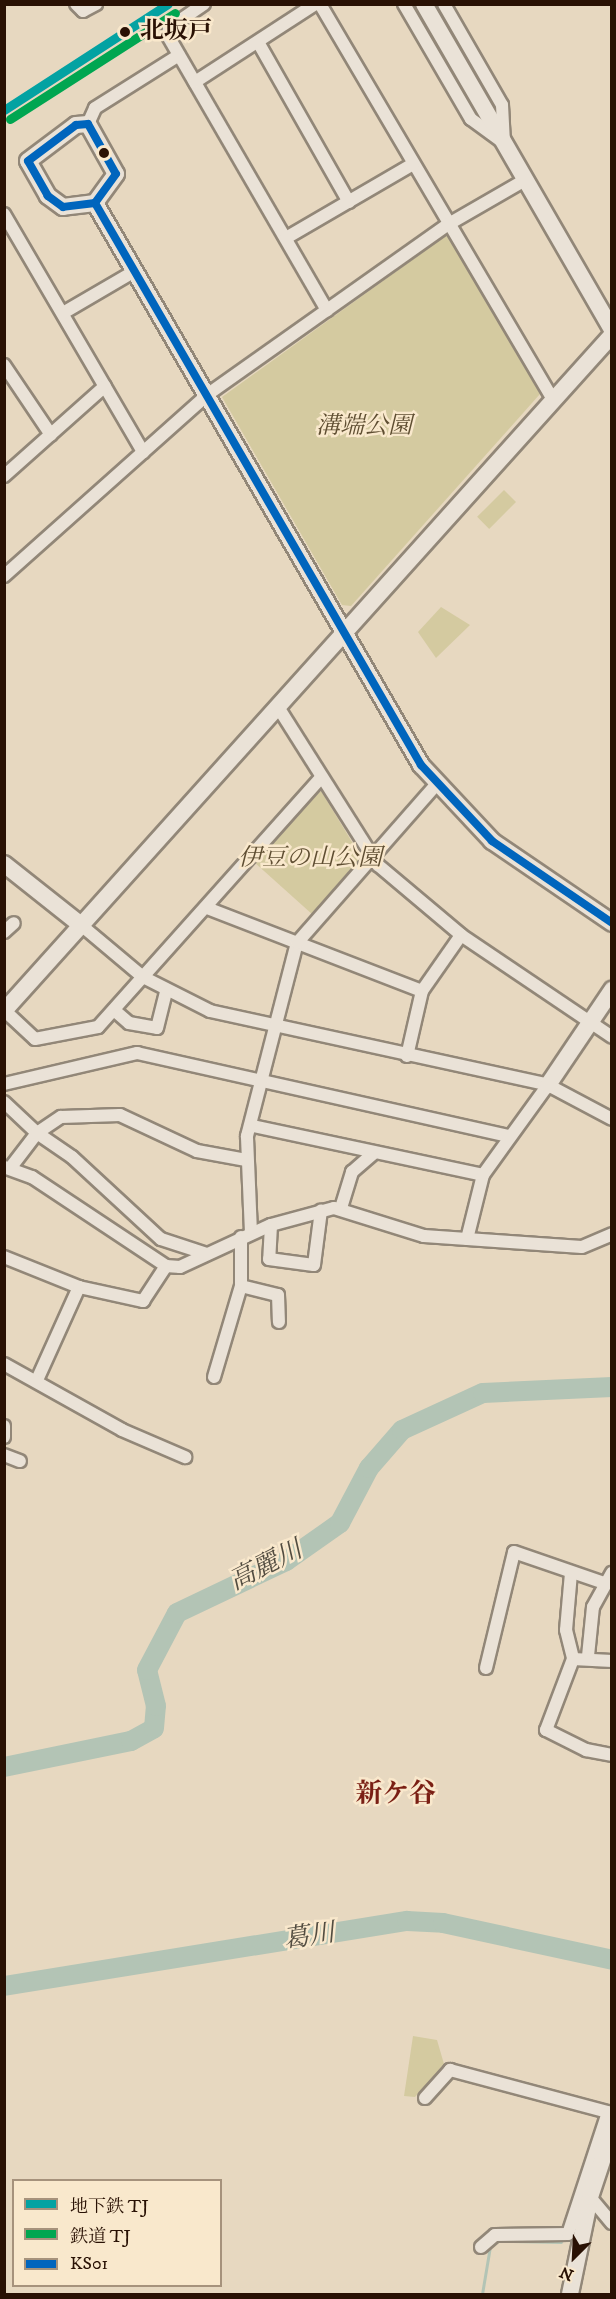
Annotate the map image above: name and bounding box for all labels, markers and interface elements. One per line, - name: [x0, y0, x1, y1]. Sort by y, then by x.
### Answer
- place label: 北坂戸: [140, 18, 212, 46]
- marker: 北坂戸: [115, 22, 135, 42]
- unlabelled marker: [98, 147, 110, 159]
- park label: 溝端公園: [316, 413, 412, 441]
- park label: 伊豆の山公園: [238, 845, 382, 873]
- water label: 高麗川: [224, 1534, 308, 1598]
- district label: 新ケ谷: [356, 1779, 436, 1811]
- water label: 葛川: [281, 1918, 337, 1956]
- legend: [12, 2179, 222, 2287]
- text: 地下鉄 TJ: [70, 2196, 149, 2218]
- text: 鉄道 TJ: [70, 2226, 131, 2248]
- north arrow: [544, 2227, 604, 2287]
- text: KS01: [70, 2253, 108, 2275]
- text: N: [557, 2262, 577, 2285]

